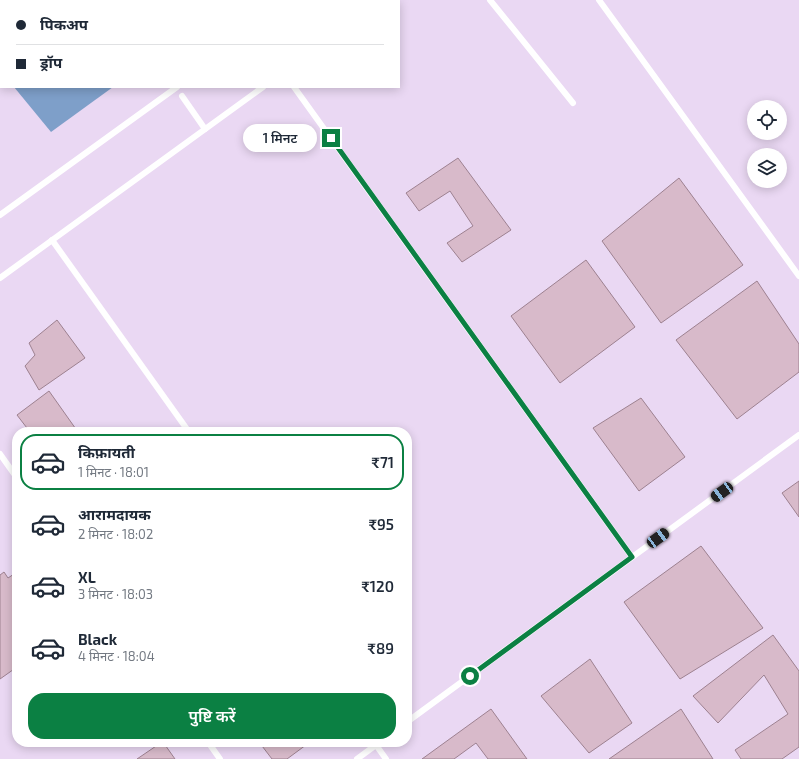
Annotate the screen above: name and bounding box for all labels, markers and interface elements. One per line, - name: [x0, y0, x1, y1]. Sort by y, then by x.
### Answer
- text: पिकअप: [40, 15, 88, 33]
- text: ड्रॉप: [40, 53, 62, 71]
- map controls: [747, 100, 787, 188]
- button: locate: [747, 100, 787, 140]
- callout: 1 मिनट: [243, 124, 317, 152]
- route end: [322, 129, 340, 147]
- text: 1 मिनट: [263, 130, 297, 146]
- button: layers: [747, 148, 787, 188]
- text: किफ़ायती: [78, 443, 135, 461]
- icon: car: [30, 444, 66, 480]
- text: ₹71: [371, 453, 394, 471]
- text: 1 मिनट · 18:01: [78, 464, 149, 480]
- car: [709, 480, 735, 504]
- text: आरामदायक: [78, 505, 151, 523]
- icon: car: [30, 506, 66, 542]
- text: ₹95: [368, 515, 394, 533]
- text: 2 मिनट · 18:02: [78, 526, 153, 542]
- car: [645, 526, 671, 550]
- icon: car: [30, 568, 66, 604]
- text: XL: [78, 568, 96, 586]
- text: ₹120: [361, 577, 394, 595]
- text: 3 मिनट · 18:03: [78, 586, 153, 602]
- icon: car: [30, 630, 66, 666]
- text: Black: [78, 630, 117, 648]
- text: ₹89: [367, 639, 394, 657]
- text: 4 मिनट · 18:04: [78, 648, 155, 664]
- route start: [461, 667, 479, 685]
- button: पुष्टि करें: [28, 693, 396, 739]

